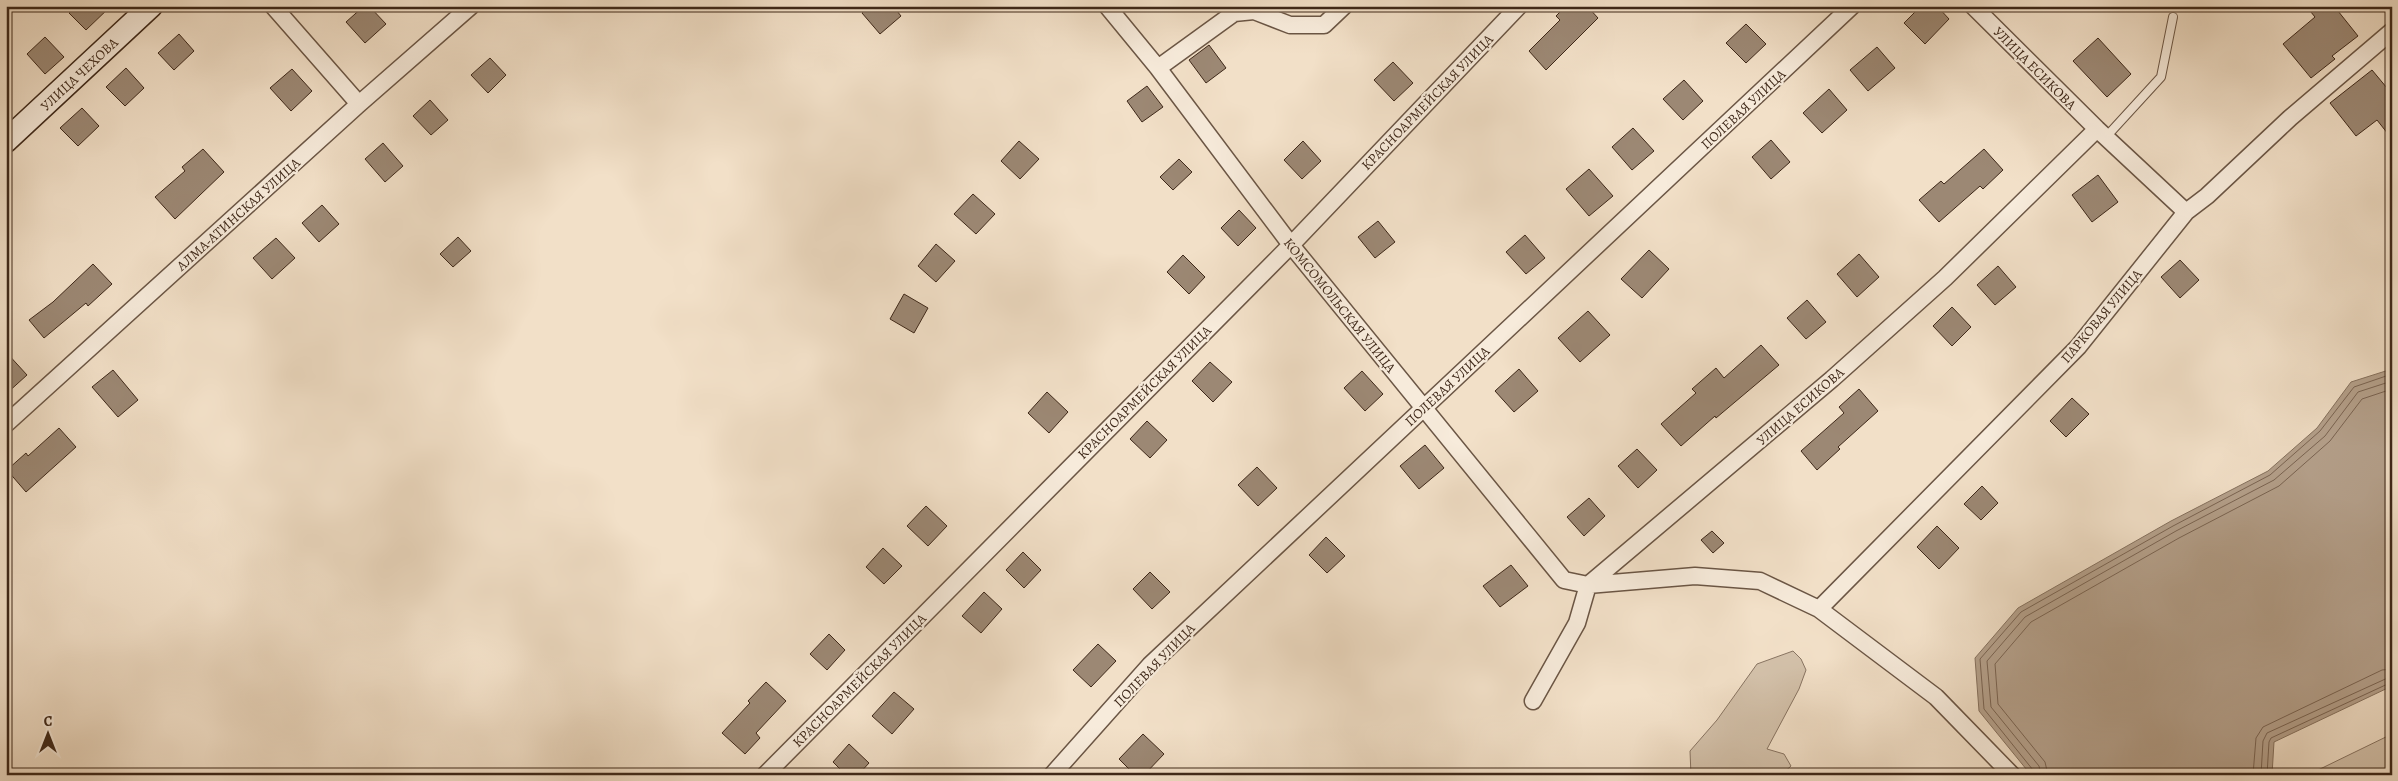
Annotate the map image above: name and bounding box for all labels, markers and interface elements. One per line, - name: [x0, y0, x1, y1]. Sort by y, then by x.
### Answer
- street label: УЛИЦА ЕСИКОВА: [1989, 23, 2081, 115]
- street label: КРАСНОАРМЕЙСКАЯ УЛИЦА: [1357, 30, 1498, 174]
- street label: УЛИЦА ЧЕХОВА: [36, 33, 123, 115]
- street label: ПОЛЕВАЯ УЛИЦА: [1697, 64, 1791, 154]
- street label: АЛМА-АТИНСКАЯ УЛИЦА: [172, 153, 305, 276]
- street label: КОМСОМОЛЬСКАЯ УЛИЦА: [1279, 234, 1401, 377]
- street label: ПАРКОВАЯ УЛИЦА: [2056, 265, 2147, 367]
- street label: КРАСНОАРМЕЙСКАЯ УЛИЦА: [1073, 321, 1216, 463]
- street label: ПОЛЕВАЯ УЛИЦА: [1401, 341, 1495, 431]
- street label: УЛИЦА ЕСИКОВА: [1752, 362, 1849, 450]
- street label: КРАСНОАРМЕЙСКАЯ УЛИЦА: [788, 609, 931, 751]
- street label: ПОЛЕВАЯ УЛИЦА: [1109, 619, 1200, 711]
- north arrow: [22, 708, 72, 758]
- text: С: [44, 712, 53, 731]

